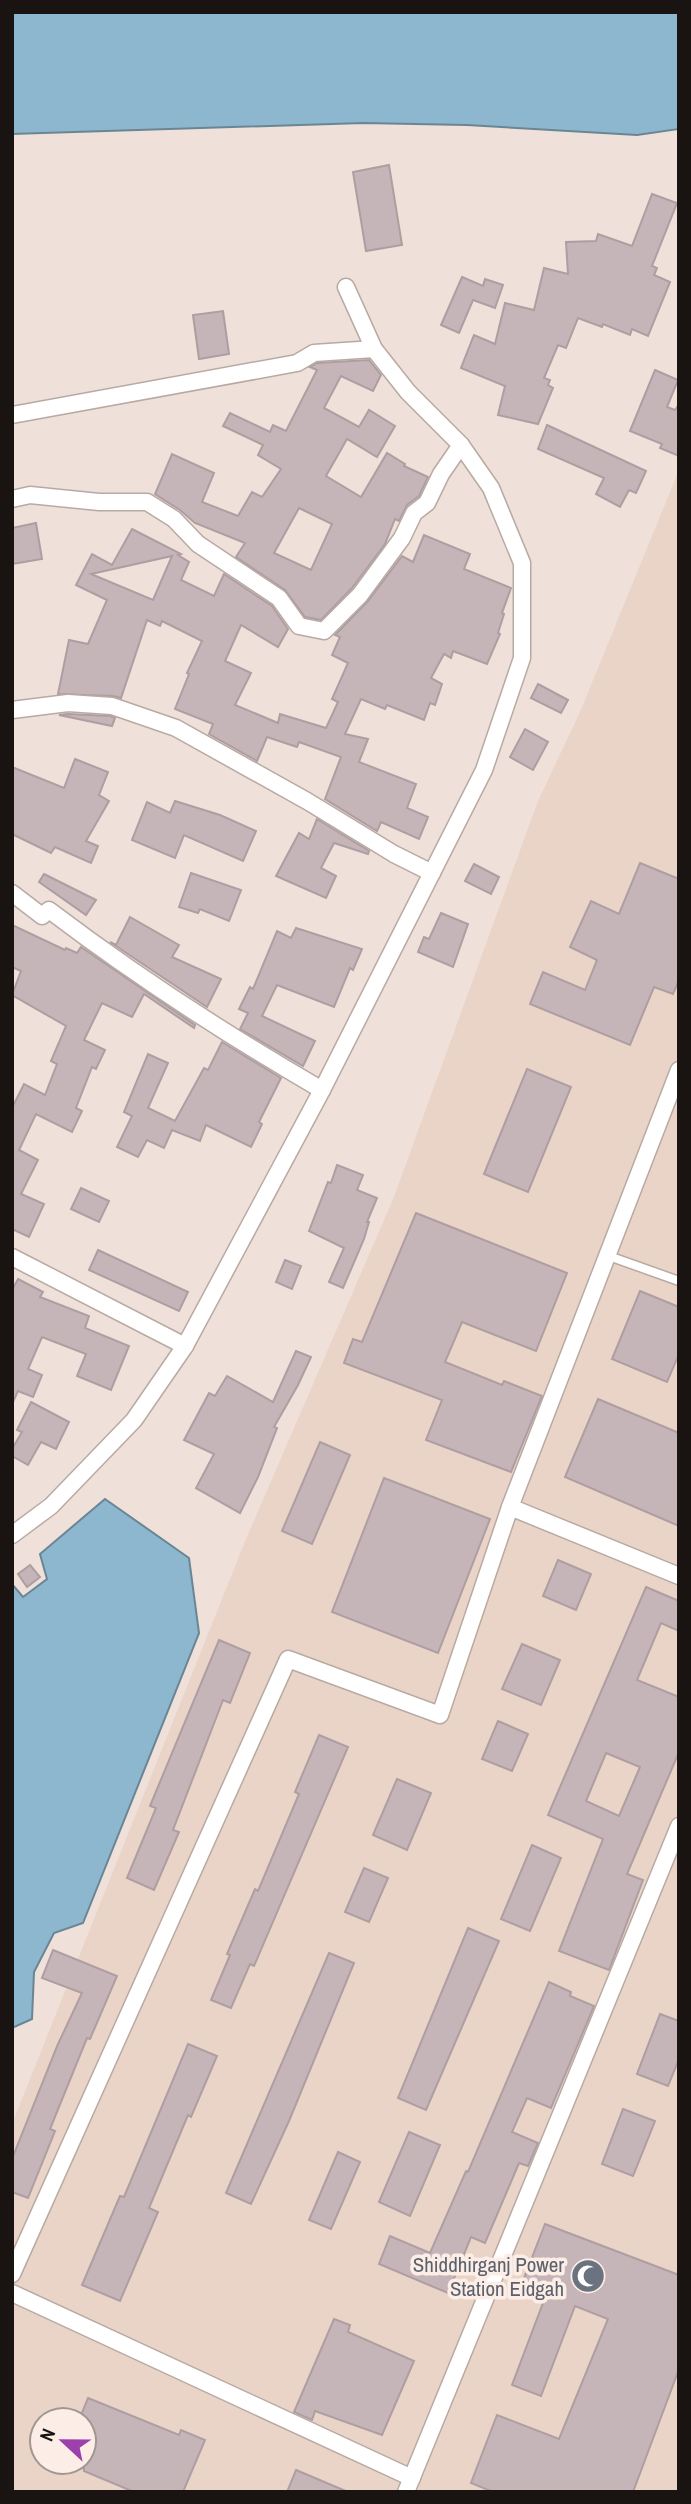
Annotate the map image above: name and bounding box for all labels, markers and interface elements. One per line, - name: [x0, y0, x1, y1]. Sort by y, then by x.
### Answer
- place label: Shiddhirganj Power Station Eidgah: [413, 2250, 564, 2303]
- mosque icon: Shiddhirganj Power Station Eidgah: [569, 2257, 607, 2295]
- north arrow: [28, 2406, 98, 2476]
- text: N: [33, 2425, 61, 2445]

